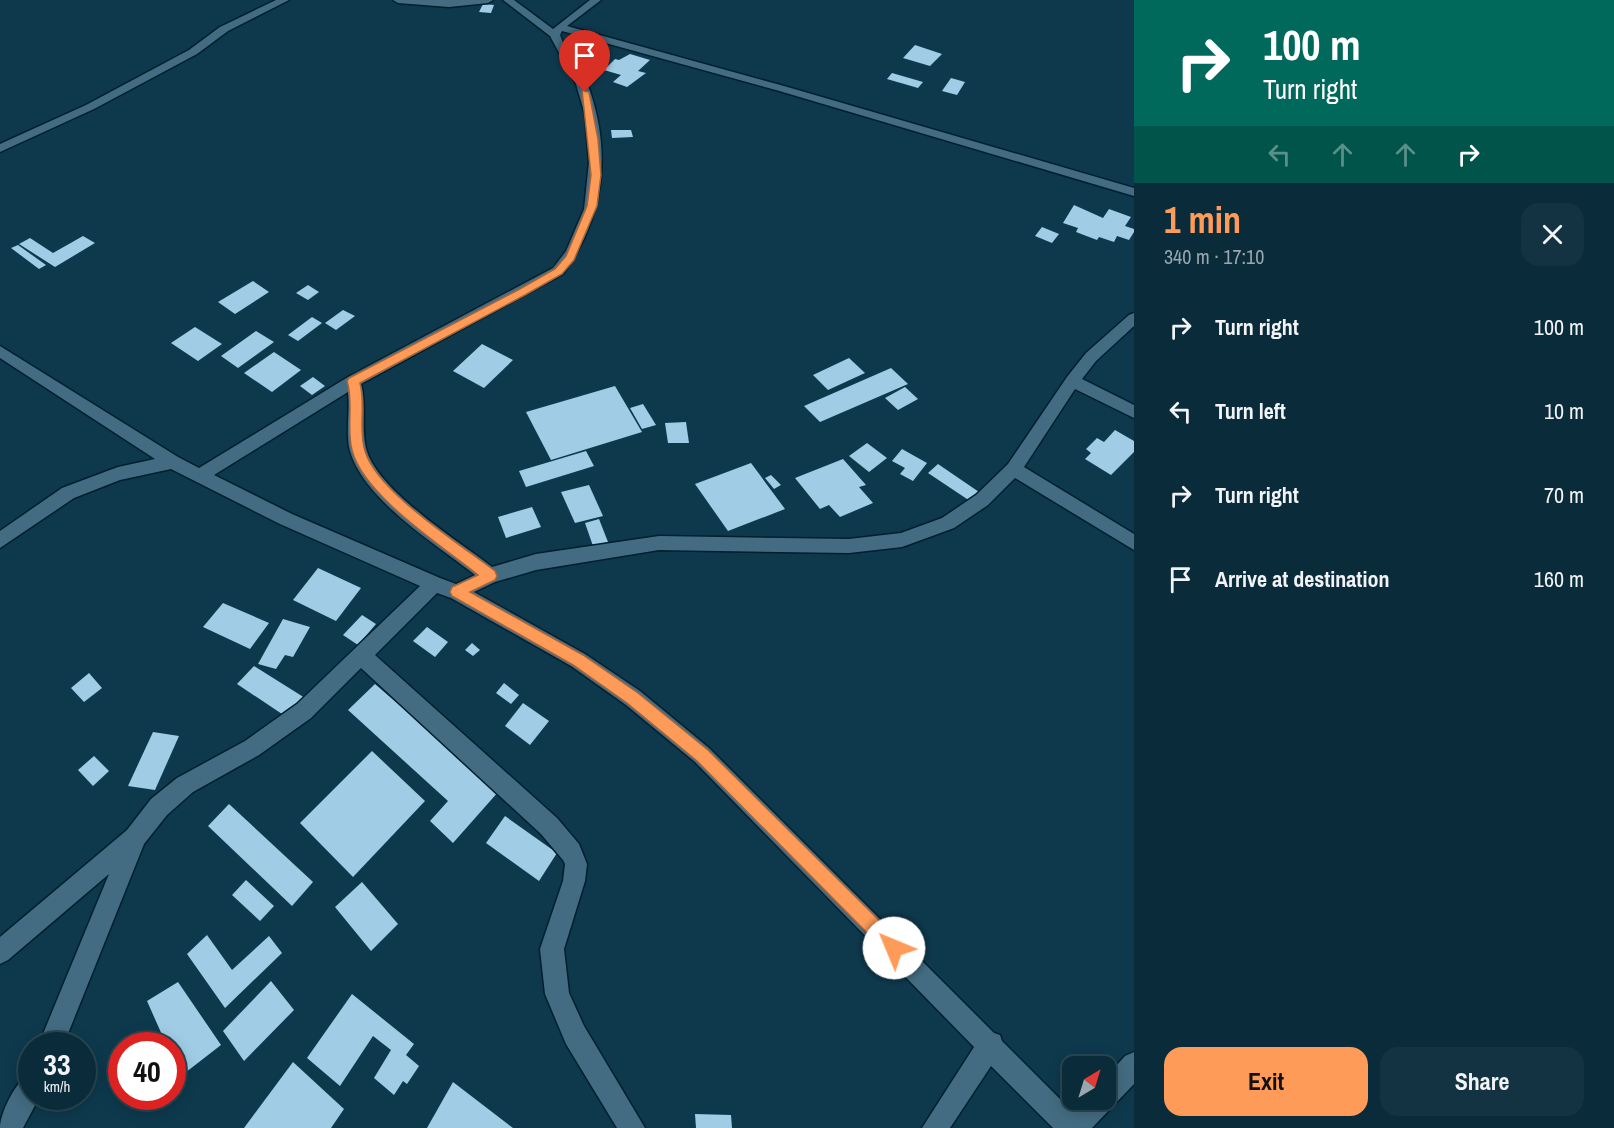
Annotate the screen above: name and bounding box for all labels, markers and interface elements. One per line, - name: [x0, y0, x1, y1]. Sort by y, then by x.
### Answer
- text: 100 m: [1263, 17, 1361, 73]
- icon: right: [1164, 24, 1242, 102]
- pin: [559, 30, 610, 92]
- icon: arrive: [568, 39, 601, 72]
- text: Turn right: [1263, 71, 1357, 107]
- icon: left: [1263, 138, 1296, 171]
- icon: ahead: [1326, 138, 1359, 171]
- icon: ahead: [1389, 138, 1422, 171]
- icon: right: [1452, 138, 1485, 171]
- text: 1 min: [1164, 196, 1241, 244]
- button: close: [1521, 203, 1584, 266]
- text: 340 m · 17:10: [1164, 243, 1264, 270]
- icon: right: [1164, 311, 1197, 344]
- text: Turn right: [1215, 312, 1299, 342]
- text: 100 m: [1534, 312, 1584, 342]
- icon: left: [1164, 395, 1197, 428]
- text: Turn left: [1215, 396, 1286, 426]
- text: 10 m: [1544, 396, 1584, 426]
- icon: right: [1164, 479, 1197, 512]
- text: Turn right: [1215, 480, 1299, 510]
- text: 70 m: [1544, 480, 1584, 510]
- icon: arrive: [1164, 563, 1197, 596]
- text: Arrive at destination: [1215, 564, 1389, 594]
- text: 160 m: [1534, 564, 1584, 594]
- position arrow: [862, 916, 926, 980]
- speed limit sign: 40: [108, 1032, 186, 1110]
- text: 33: [43, 1044, 71, 1084]
- button: Exit: [1164, 1047, 1368, 1116]
- button: Share: [1380, 1047, 1584, 1116]
- north arrow: [1062, 1056, 1116, 1110]
- map controls: [1062, 1056, 1116, 1110]
- text: km/h: [44, 1076, 70, 1097]

